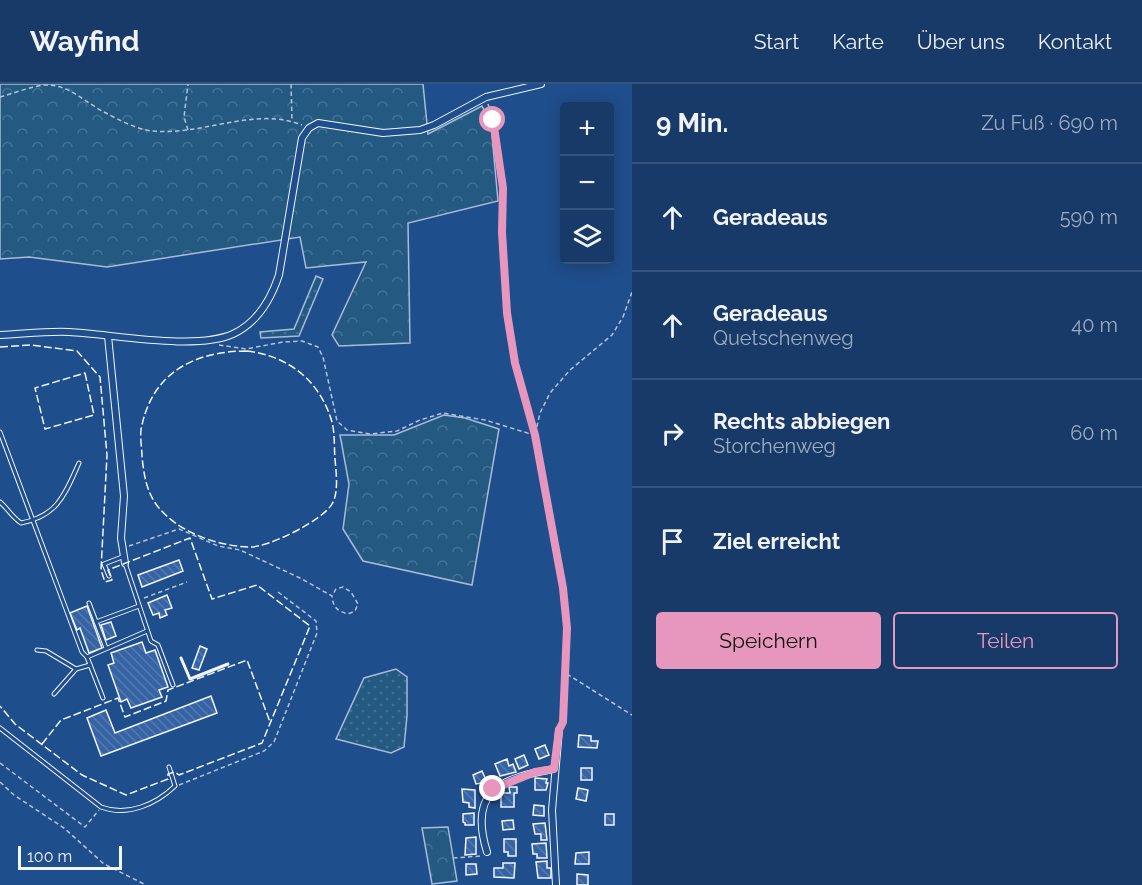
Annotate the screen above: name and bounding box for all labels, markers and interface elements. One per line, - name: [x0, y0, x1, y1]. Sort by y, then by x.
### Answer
- text: Wayfind: [30, 25, 140, 58]
- text: Start: [754, 29, 799, 54]
- text: Karte: [832, 29, 884, 54]
- text: Über uns: [917, 29, 1005, 54]
- text: Kontakt: [1038, 29, 1112, 54]
- map controls: [560, 102, 614, 264]
- button: +: [560, 102, 614, 156]
- route start: [479, 106, 505, 132]
- text: 9 Min.: [656, 108, 728, 138]
- text: Zu Fuß · 690 m: [981, 111, 1118, 135]
- button: −: [560, 156, 614, 210]
- icon: ahead: [656, 201, 689, 234]
- text: Geradeaus: [713, 204, 828, 230]
- text: 590 m: [1060, 205, 1118, 229]
- button: layers: [560, 210, 614, 264]
- text: Geradeaus: [713, 300, 828, 326]
- icon: ahead: [656, 309, 689, 342]
- text: 40 m: [1071, 313, 1118, 337]
- text: Quetschenweg: [713, 326, 854, 350]
- text: Rechts abbiegen: [713, 408, 890, 434]
- icon: right: [656, 417, 689, 450]
- text: 60 m: [1070, 421, 1118, 445]
- text: Storchenweg: [713, 434, 836, 458]
- icon: arrive: [656, 525, 689, 558]
- text: Ziel erreicht: [713, 528, 840, 554]
- button: Speichern: [656, 612, 881, 669]
- button: Teilen: [893, 612, 1118, 669]
- route end: [479, 775, 505, 801]
- scale bar: [18, 843, 122, 870]
- text: 100 m: [27, 847, 72, 866]

